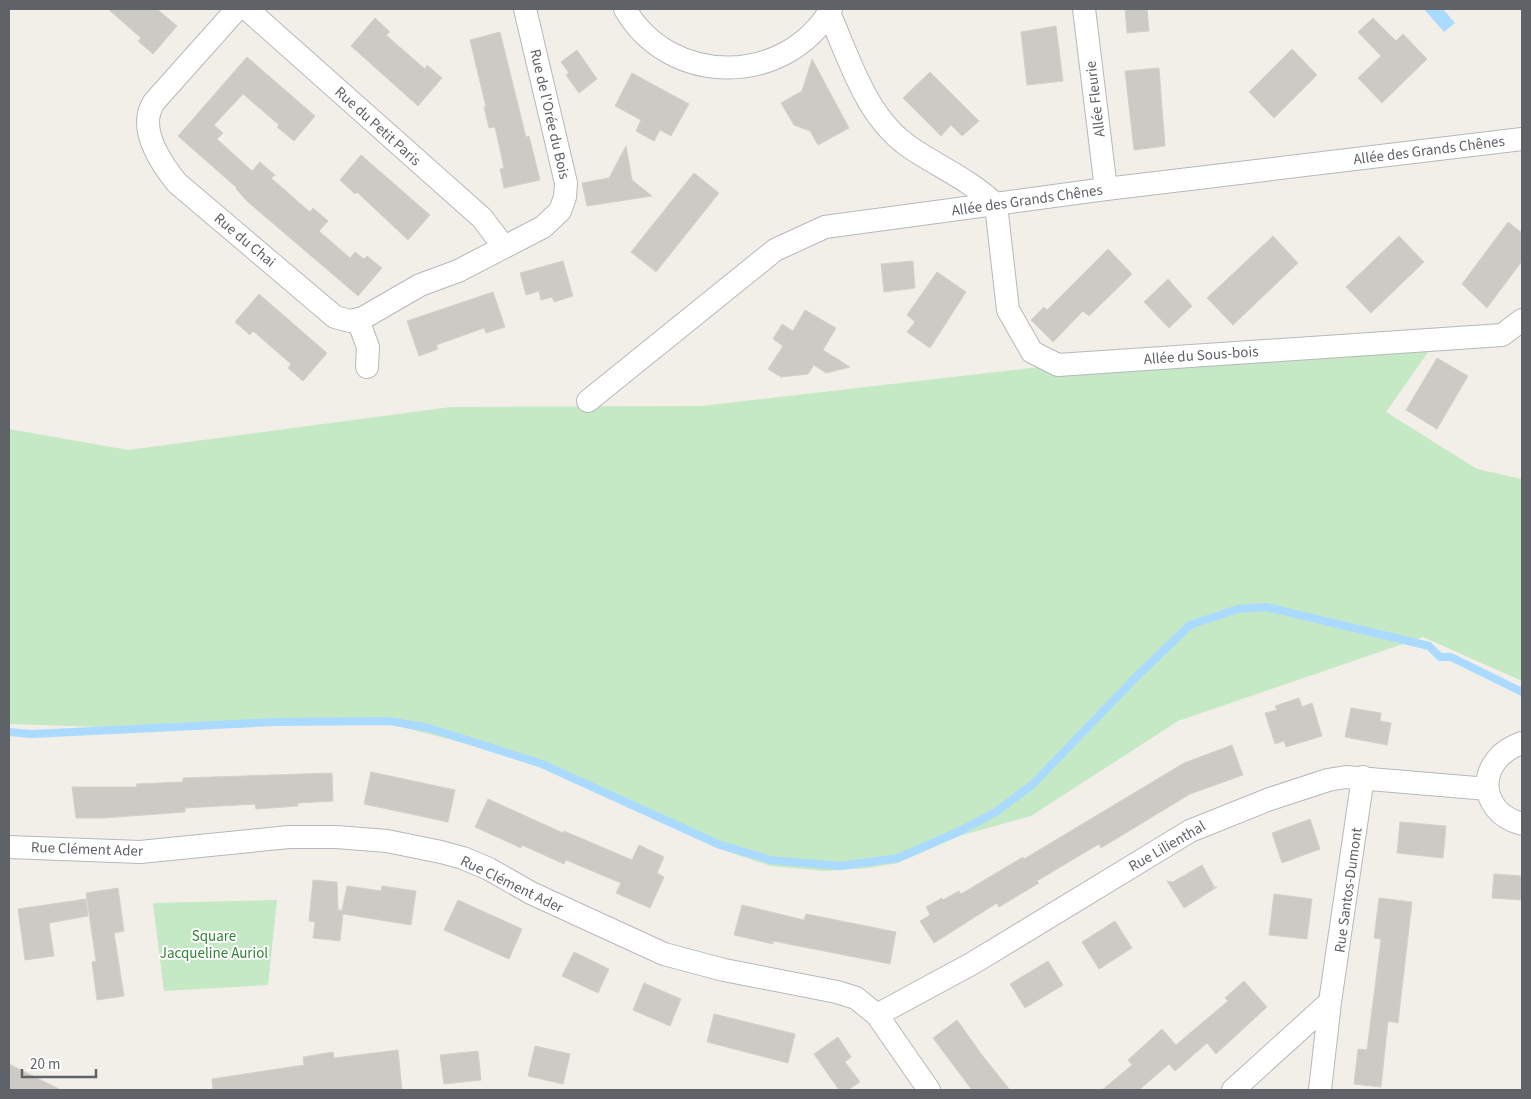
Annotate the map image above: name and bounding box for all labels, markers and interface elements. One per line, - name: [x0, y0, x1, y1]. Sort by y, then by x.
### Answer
- street label: Rue de l'Orée du Bois: [524, 47, 575, 181]
- street label: Allée Fleurie: [1080, 60, 1111, 138]
- street label: Rue du Petit Paris: [330, 82, 425, 171]
- street label: Allée des Grands Chênes: [1352, 131, 1506, 170]
- street label: Allée des Grands Chênes: [950, 179, 1104, 221]
- street label: Rue du Chai: [209, 208, 280, 272]
- street label: Allée du Sous-bois: [1143, 341, 1259, 370]
- street label: Rue Lilienthal: [1125, 816, 1210, 877]
- street label: Rue Santos-Dumont: [1329, 826, 1368, 954]
- street label: Rue Clément Ader: [31, 837, 144, 862]
- street label: Rue Clément Ader: [457, 850, 568, 919]
- park label: Square Jacqueline Auriol: [160, 926, 268, 964]
- scale bar: [22, 1046, 96, 1078]
- text: 20 m: [30, 1054, 60, 1075]

